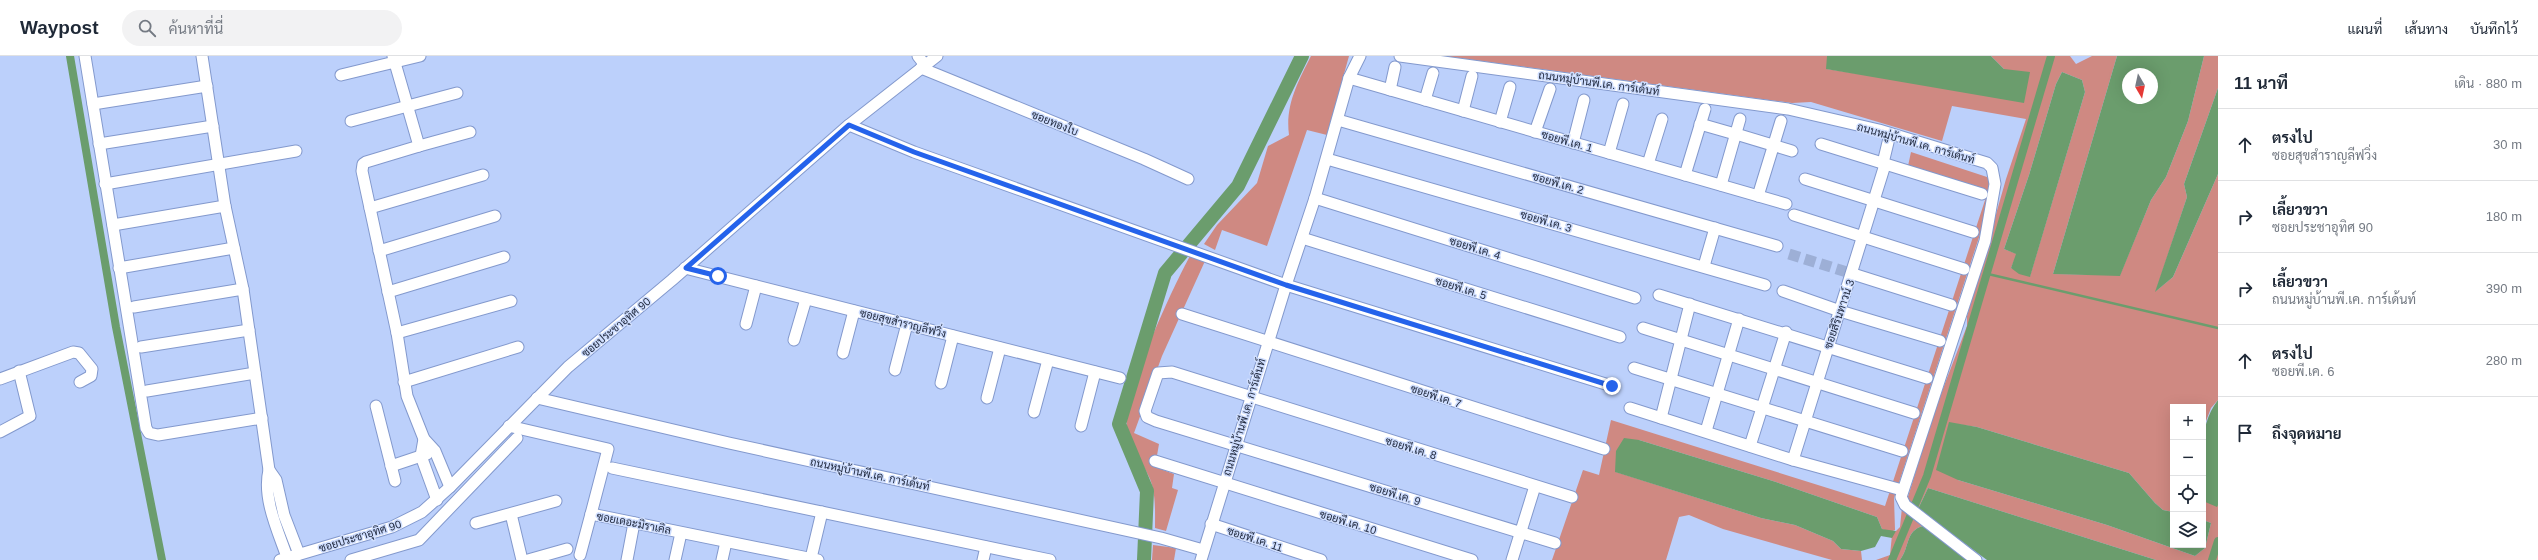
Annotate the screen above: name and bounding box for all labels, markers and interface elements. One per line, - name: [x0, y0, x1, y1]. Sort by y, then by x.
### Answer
- search box: [122, 10, 402, 46]
- text: Waypost: [20, 17, 98, 38]
- icon: search: [136, 17, 158, 39]
- text: ค้นหาที่นี่: [168, 20, 223, 37]
- text: แผนที่: [2347, 21, 2382, 37]
- text: เส้นทาง: [2404, 21, 2448, 37]
- text: บันทึกไว้: [2470, 21, 2518, 37]
- street label: ถนนหมู่บ้านพี.เค. การ์เด้นท์: [1538, 67, 1660, 99]
- north arrow: [2122, 68, 2158, 104]
- text: 11 นาที: [2234, 74, 2288, 93]
- text: เดิน · 880 m: [2454, 76, 2522, 91]
- street label: ซอยทองใบ: [1030, 106, 1081, 138]
- street label: ถนนหมู่บ้านพี.เค. การ์เด้นท์: [1855, 119, 1977, 167]
- street label: ซอยพี.เค. 1: [1540, 126, 1595, 154]
- text: ตรงไป: [2272, 129, 2313, 146]
- icon: ahead: [2234, 134, 2256, 156]
- text: 30 m: [2493, 137, 2522, 152]
- text: ซอยสุขสำราญลีฟวิ่ง: [2272, 148, 2377, 163]
- street label: ซอยพี.เค. 2: [1531, 168, 1586, 196]
- text: เลี้ยวขวา: [2272, 201, 2328, 218]
- street label: ซอยพี.เค. 3: [1519, 206, 1574, 234]
- icon: right: [2234, 206, 2256, 228]
- text: 180 m: [2486, 209, 2522, 224]
- text: ซอยประชาอุทิศ 90: [2272, 220, 2373, 235]
- street label: ซอยพี.เค. 4: [1448, 233, 1503, 261]
- route start: [709, 267, 727, 285]
- street label: ซอยพี.เค. 5: [1434, 273, 1489, 301]
- text: เลี้ยวขวา: [2272, 273, 2328, 290]
- street label: ซอยสิรินทาวน์ 3: [1820, 277, 1856, 350]
- icon: right: [2234, 278, 2256, 300]
- text: 390 m: [2486, 281, 2522, 296]
- text: ถนนหมู่บ้านพี.เค. การ์เด้นท์: [2272, 292, 2416, 307]
- street label: ซอยประชาอุทิศ 90: [579, 295, 655, 361]
- street label: ซอยสุขสำราญลีฟวิ่ง: [858, 302, 949, 342]
- text: ตรงไป: [2272, 345, 2313, 362]
- icon: ahead: [2234, 350, 2256, 372]
- text: 280 m: [2486, 353, 2522, 368]
- street label: ถนนหมู่บ้านพี.เค. การ์เด้นท์: [1219, 356, 1269, 478]
- text: ซอยพี.เค. 6: [2272, 364, 2334, 379]
- route end: [1603, 377, 1621, 395]
- street label: ซอยพี.เค. 7: [1409, 380, 1464, 410]
- map controls: [2170, 404, 2206, 548]
- button: +: [2170, 404, 2206, 440]
- icon: arrive: [2234, 422, 2256, 444]
- text: ถึงจุดหมาย: [2272, 425, 2342, 442]
- street label: ซอยพี.เค. 8: [1384, 433, 1439, 461]
- button: −: [2170, 440, 2206, 476]
- street label: ถนนหมู่บ้านพี.เค. การ์เด้นท์: [809, 454, 931, 494]
- button: locate: [2170, 476, 2206, 512]
- street label: ซอยพี.เค. 9: [1368, 479, 1423, 507]
- street label: ซอยพี.เค. 10: [1318, 506, 1379, 536]
- street label: ซอยเดอะมิราเคิล: [596, 510, 672, 536]
- button: layers: [2170, 512, 2206, 548]
- street label: ซอยประชาอุทิศ 90: [317, 518, 404, 557]
- street label: ซอยพี.เค. 11: [1226, 522, 1285, 554]

